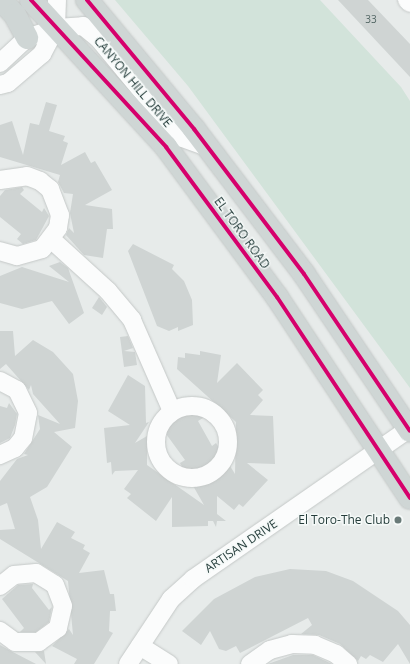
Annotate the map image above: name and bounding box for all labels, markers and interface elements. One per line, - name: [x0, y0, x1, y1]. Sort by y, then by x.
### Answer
- house number: 33: [365, 14, 377, 26]
- street label: CANYON HILL DRIVE: [91, 34, 175, 130]
- street label: EL TORO ROAD: [211, 194, 273, 272]
- place label: El Toro-The Club: [298, 513, 390, 527]
- marker: El Toro-The Club: [393, 515, 403, 525]
- street label: ARTISAN DRIVE: [202, 516, 280, 576]

